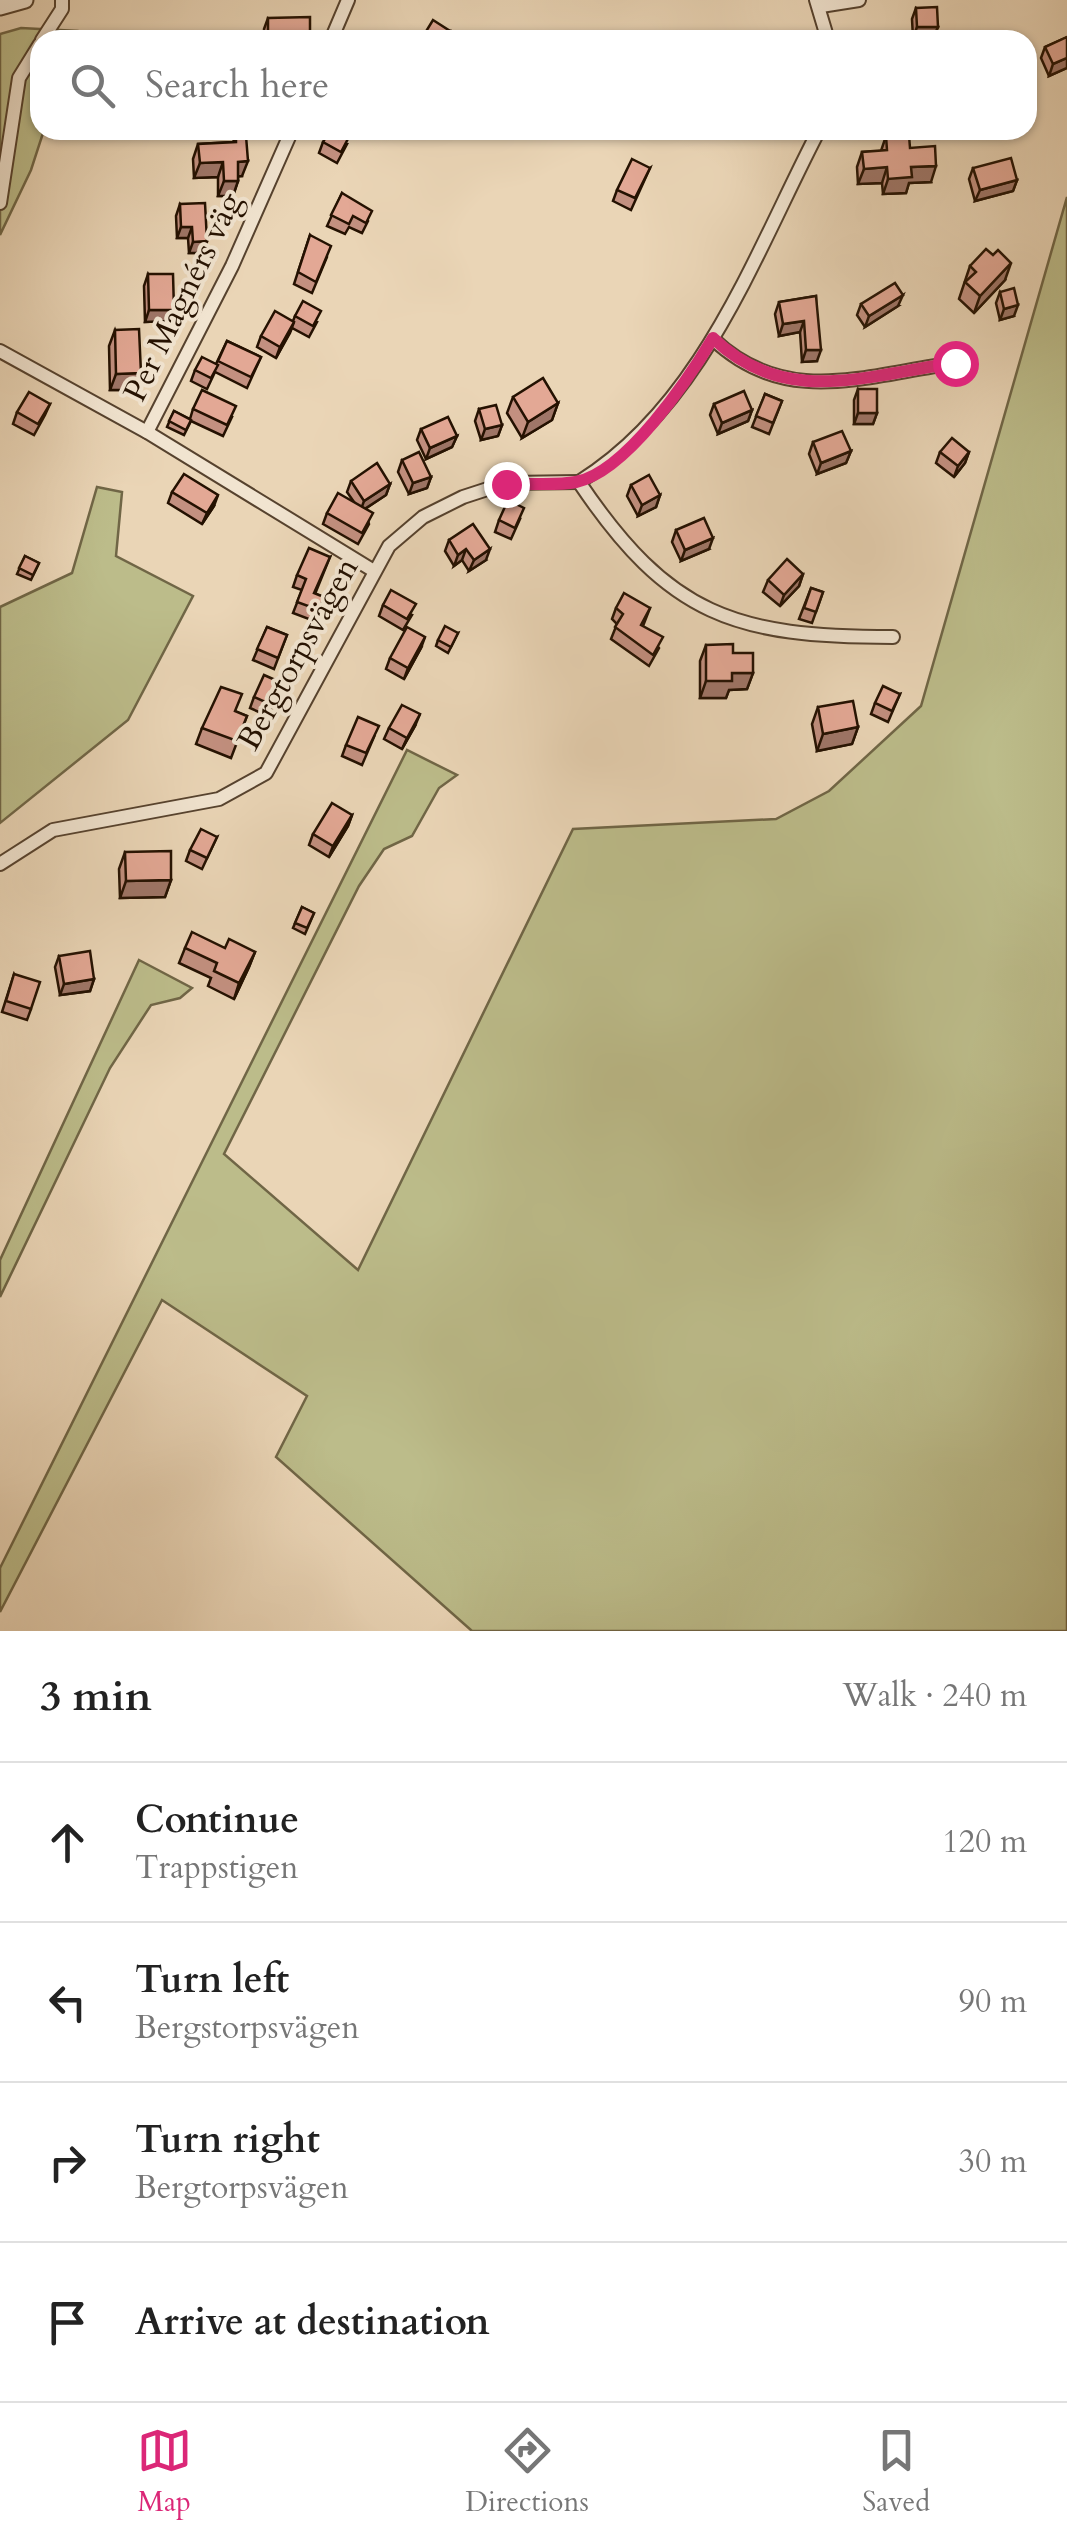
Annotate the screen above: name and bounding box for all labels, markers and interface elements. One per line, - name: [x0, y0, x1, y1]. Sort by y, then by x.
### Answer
- search box: [30, 30, 1037, 140]
- icon: search: [65, 58, 120, 113]
- text: Search here: [145, 59, 329, 111]
- street label: Per Magnérs väg: [113, 185, 253, 409]
- route start: [933, 341, 979, 387]
- route end: [484, 462, 530, 508]
- street label: Bergtorpsvägen: [227, 550, 369, 758]
- text: 3 min: [40, 1668, 152, 1725]
- text: Walk · 240 m: [842, 1674, 1027, 1718]
- text: Continue: [135, 1794, 299, 1846]
- icon: ahead: [40, 1815, 95, 1870]
- text: 120 m: [942, 1820, 1027, 1864]
- text: Trappstigen: [135, 1846, 299, 1890]
- text: Turn left: [135, 1954, 289, 2006]
- icon: left: [40, 1975, 95, 2030]
- text: 90 m: [959, 1980, 1027, 2024]
- text: Bergstorpsvägen: [135, 2006, 359, 2050]
- text: Turn right: [135, 2114, 320, 2166]
- icon: right: [40, 2135, 95, 2190]
- text: 30 m: [959, 2140, 1027, 2184]
- text: Bergtorpsvägen: [135, 2166, 349, 2210]
- icon: arrive: [40, 2295, 95, 2350]
- text: Arrive at destination: [135, 2296, 490, 2348]
- tab: Map: [137, 2423, 192, 2521]
- tab: Directions: [465, 2423, 589, 2521]
- tab: Saved: [862, 2423, 930, 2521]

